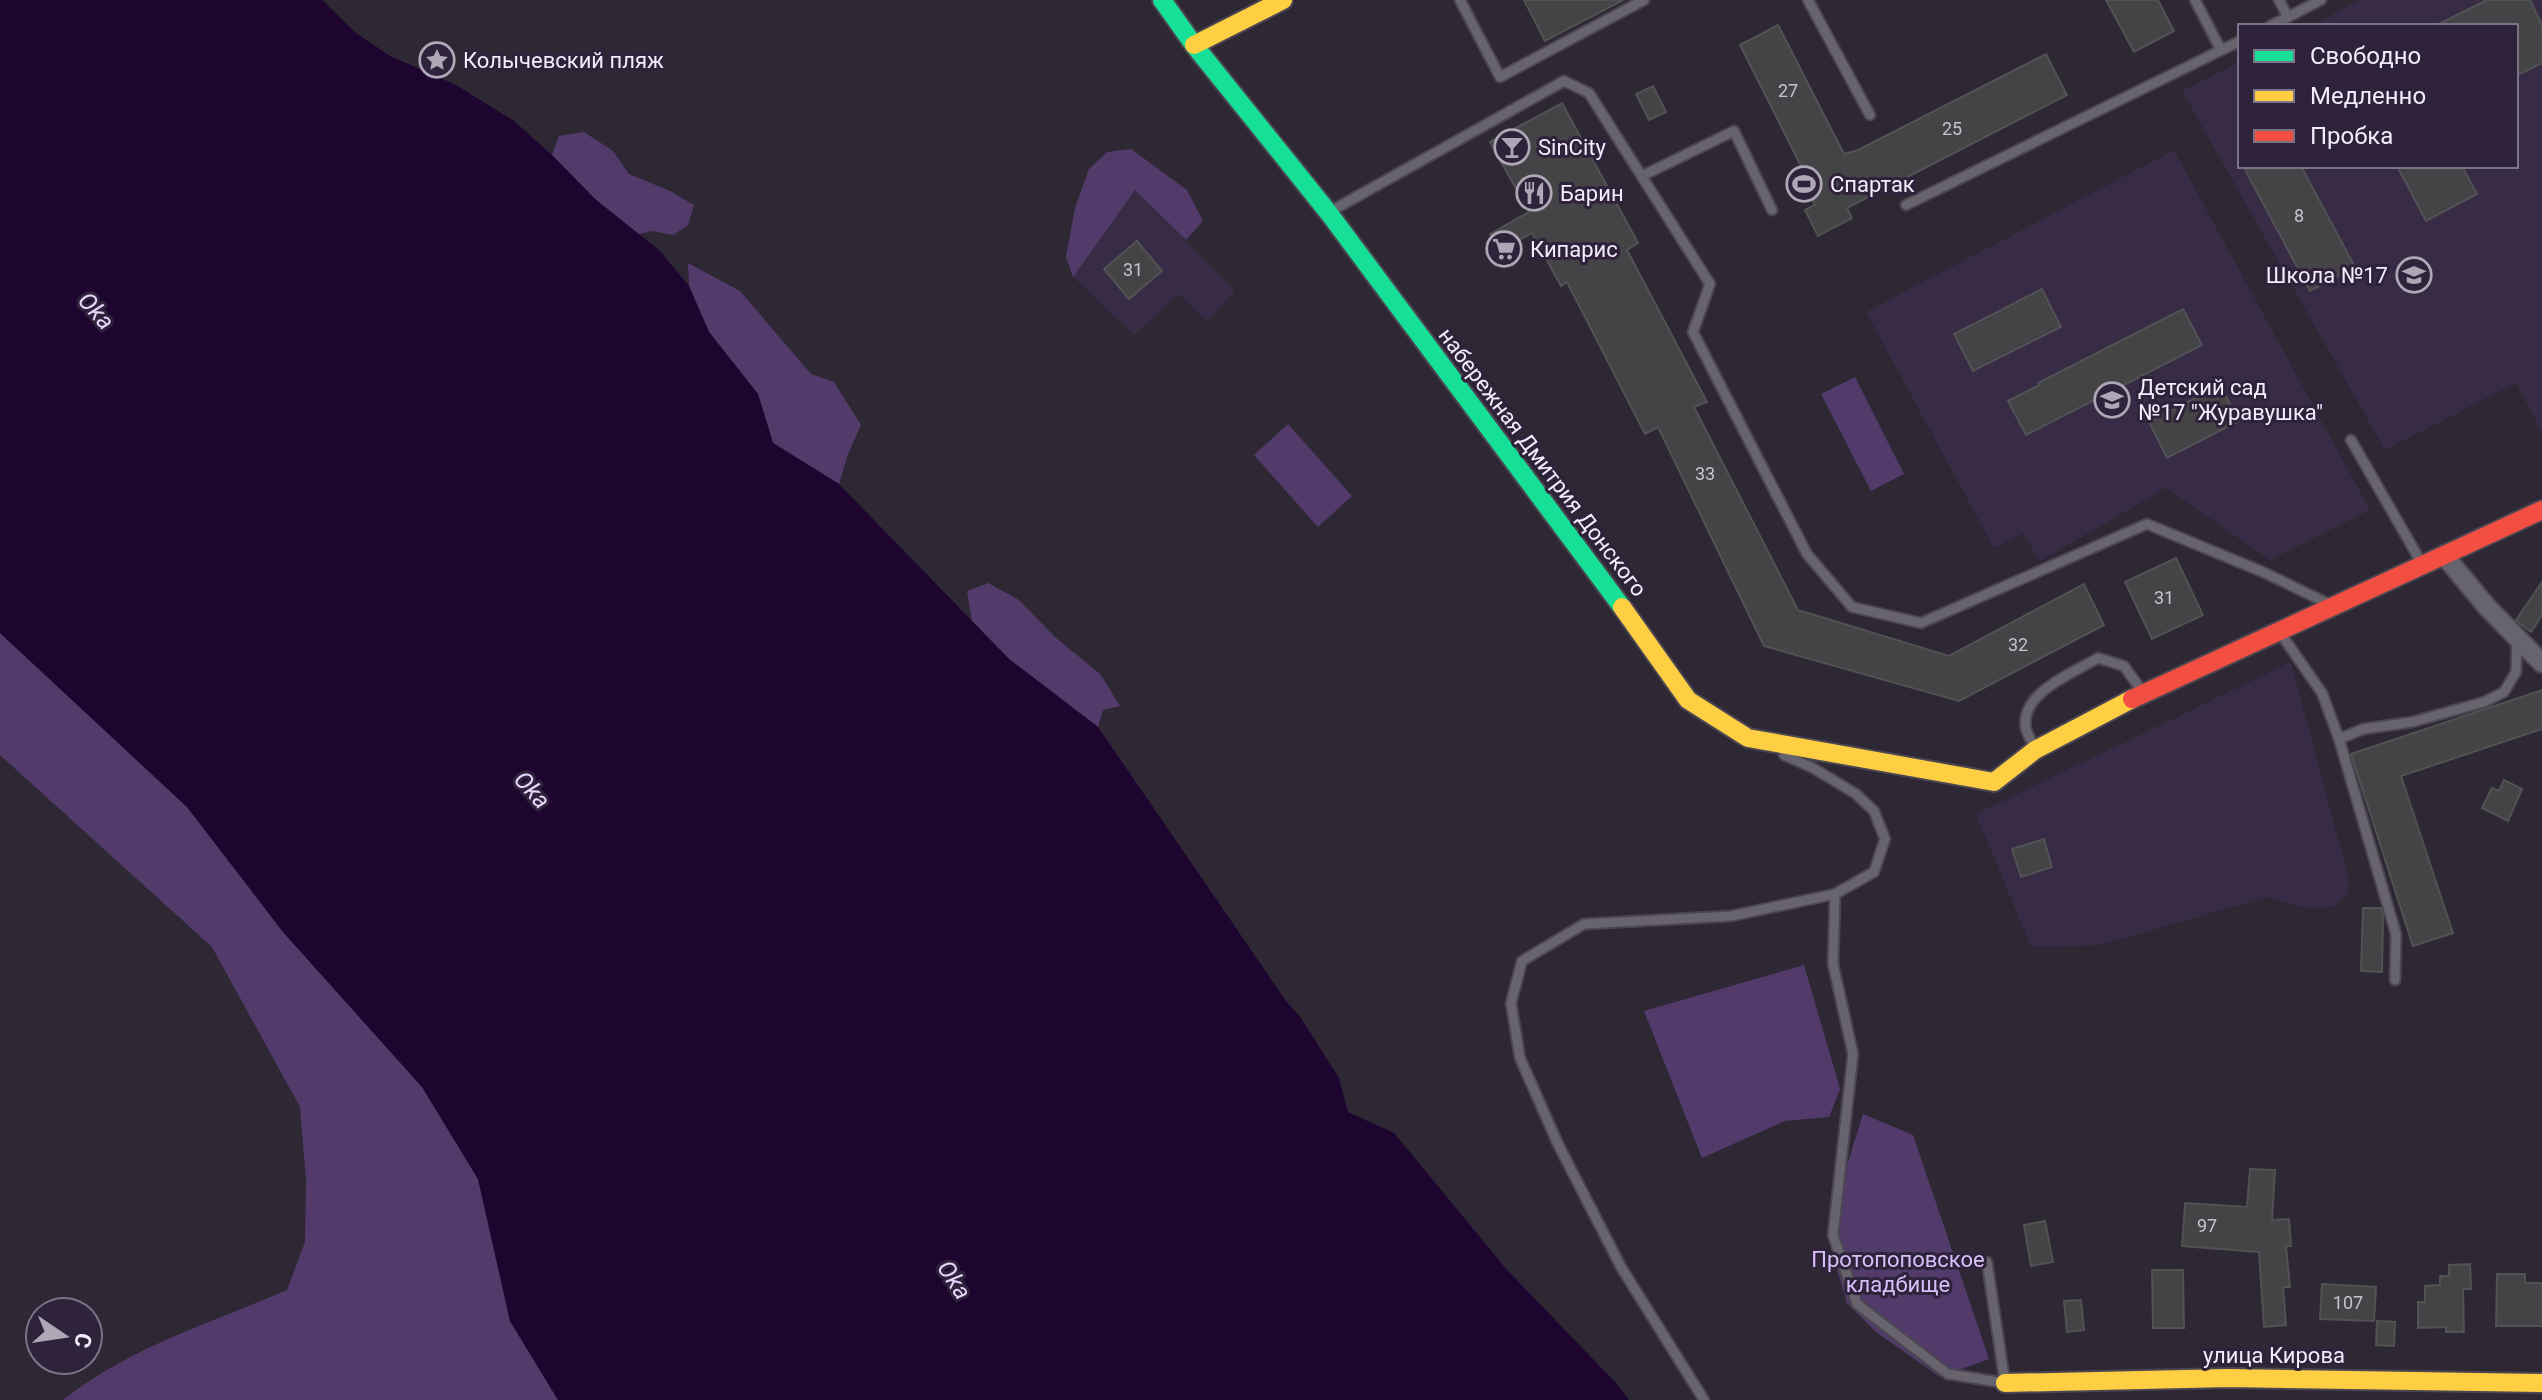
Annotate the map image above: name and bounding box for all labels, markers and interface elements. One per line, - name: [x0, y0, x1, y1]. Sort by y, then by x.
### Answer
- legend: [2238, 24, 2518, 168]
- place icon: Колычевский пляж: [418, 41, 456, 79]
- text: Свободно: [2310, 42, 2421, 70]
- place label: Колычевский пляж: [463, 48, 664, 73]
- house number: 27: [1778, 80, 1798, 101]
- text: Медленно: [2310, 82, 2426, 110]
- house number: 25: [1942, 118, 1962, 139]
- text: Пробка: [2310, 122, 2393, 150]
- bar icon: SinCity: [1493, 128, 1531, 166]
- place label: SinCity: [1538, 135, 1606, 160]
- sports icon: Спартак: [1785, 165, 1823, 203]
- place label: Спартак: [1830, 172, 1915, 197]
- restaurant icon: Барин: [1515, 174, 1553, 212]
- place label: Барин: [1560, 181, 1624, 206]
- house number: 8: [2294, 205, 2304, 226]
- supermarket icon: Кипарис: [1485, 230, 1523, 268]
- place label: Кипарис: [1530, 237, 1618, 262]
- school or university icon: Школа №17: [2395, 256, 2433, 294]
- house number: 31: [1123, 259, 1143, 280]
- place label: Школа №17: [2266, 263, 2388, 288]
- water label: Oka: [72, 287, 120, 335]
- street label: набережная Дмитрия Донского: [1434, 323, 1652, 601]
- place label: Детский сад №17 "Журавушка": [2138, 375, 2323, 425]
- school or university icon: Детский сад №17 "Журавушка": [2093, 381, 2131, 419]
- house number: 33: [1695, 463, 1715, 484]
- house number: 31: [2154, 587, 2174, 608]
- house number: 32: [2008, 634, 2028, 655]
- water label: Oka: [508, 766, 556, 814]
- house number: 97: [2197, 1215, 2217, 1236]
- park label: Протопоповское кладбище: [1811, 1247, 1985, 1297]
- water label: Oka: [931, 1255, 977, 1305]
- house number: 107: [2333, 1292, 2363, 1313]
- north arrow: [24, 1296, 104, 1376]
- text: С: [69, 1331, 97, 1350]
- street label: улица Кирова: [2203, 1343, 2345, 1368]

